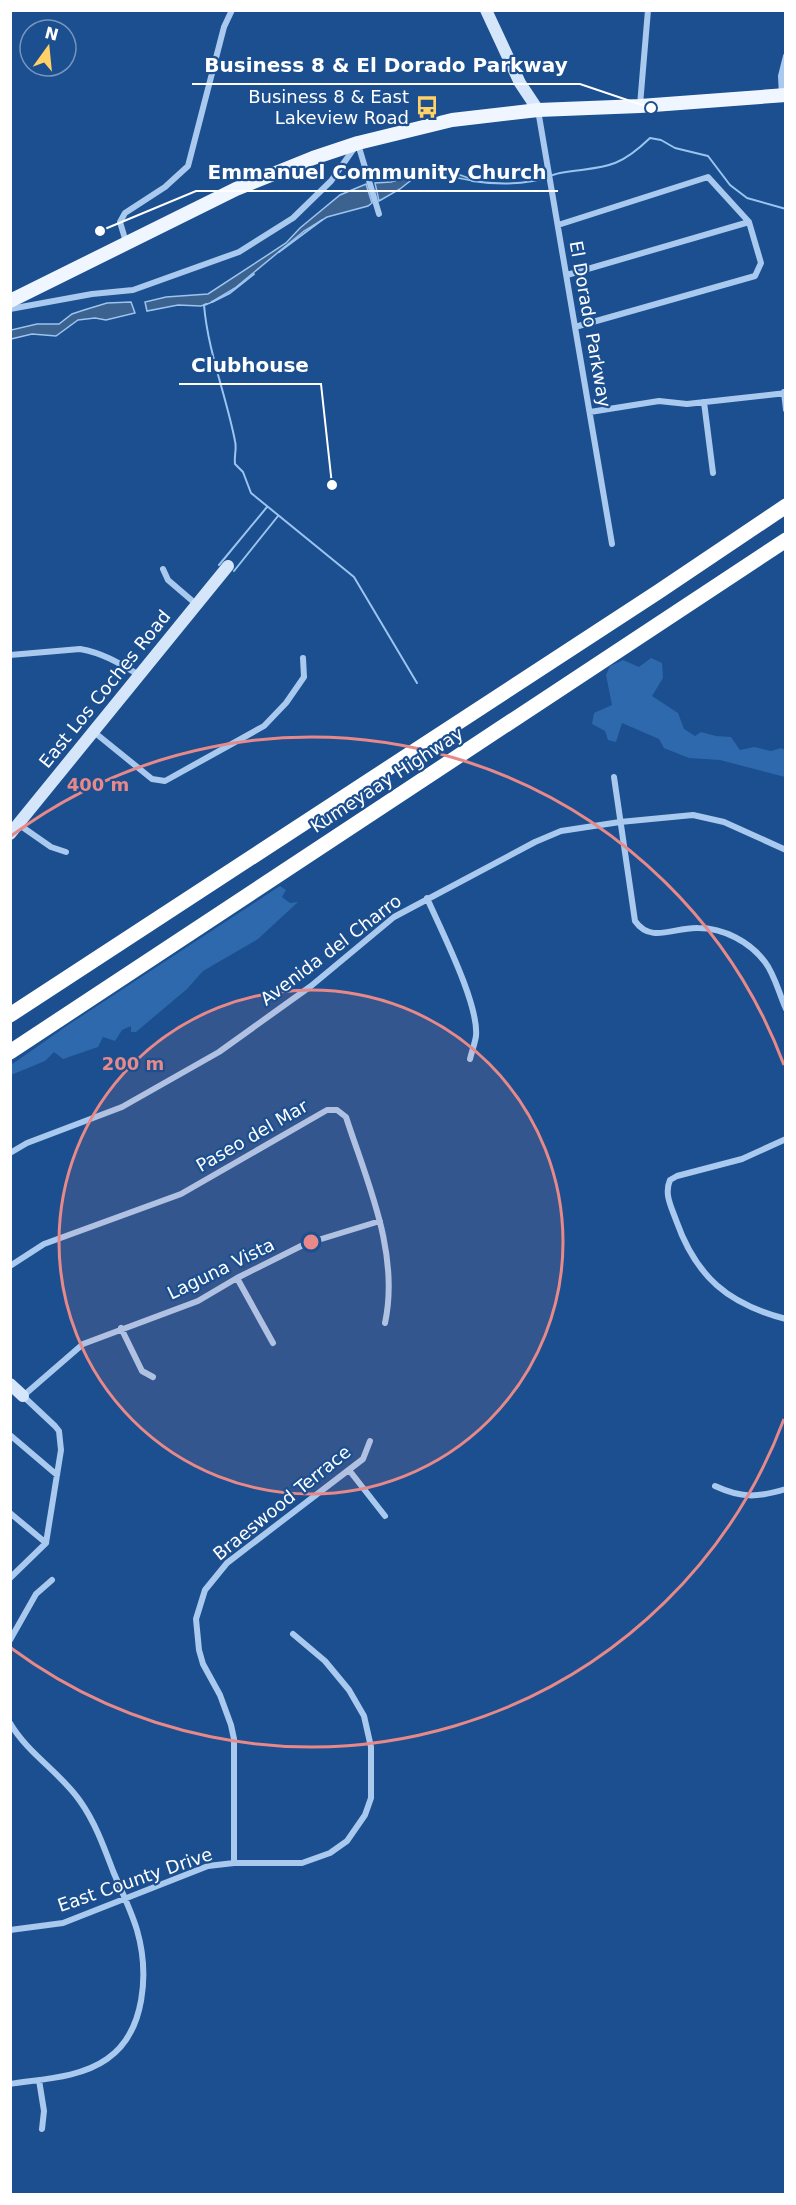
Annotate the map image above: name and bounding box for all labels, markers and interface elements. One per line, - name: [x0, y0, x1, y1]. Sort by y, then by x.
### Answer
- north arrow: [18, 18, 78, 78]
- text: N: [43, 23, 61, 45]
- callout: Business 8 & El Dorado Parkway: [192, 46, 580, 84]
- text: Business 8 & El Dorado Parkway: [204, 53, 568, 77]
- place label: Business 8 & East Lakeview Road: [248, 86, 409, 128]
- bus stop icon: Business 8 & East Lakeview Road: [414, 94, 440, 120]
- callout: Emmanuel Community Church: [196, 153, 558, 191]
- text: Emmanuel Community Church: [208, 160, 546, 184]
- street label: El Dorado Parkway: [565, 239, 616, 409]
- callout: Clubhouse: [179, 346, 321, 384]
- text: Clubhouse: [191, 353, 309, 377]
- street label: East Los Coches Road: [35, 606, 175, 772]
- street label: Kumeyaay Highway: [306, 722, 467, 837]
- text: 400 m: [67, 774, 129, 795]
- street label: Avenida del Charro: [256, 890, 405, 1009]
- text: 200 m: [102, 1053, 164, 1074]
- street label: Paseo del Mar: [192, 1095, 312, 1176]
- centre of rings: [301, 1232, 321, 1252]
- street label: Laguna Vista: [164, 1234, 278, 1304]
- street label: Braeswood Terrace: [209, 1441, 355, 1564]
- street label: East County Drive: [55, 1843, 215, 1916]

